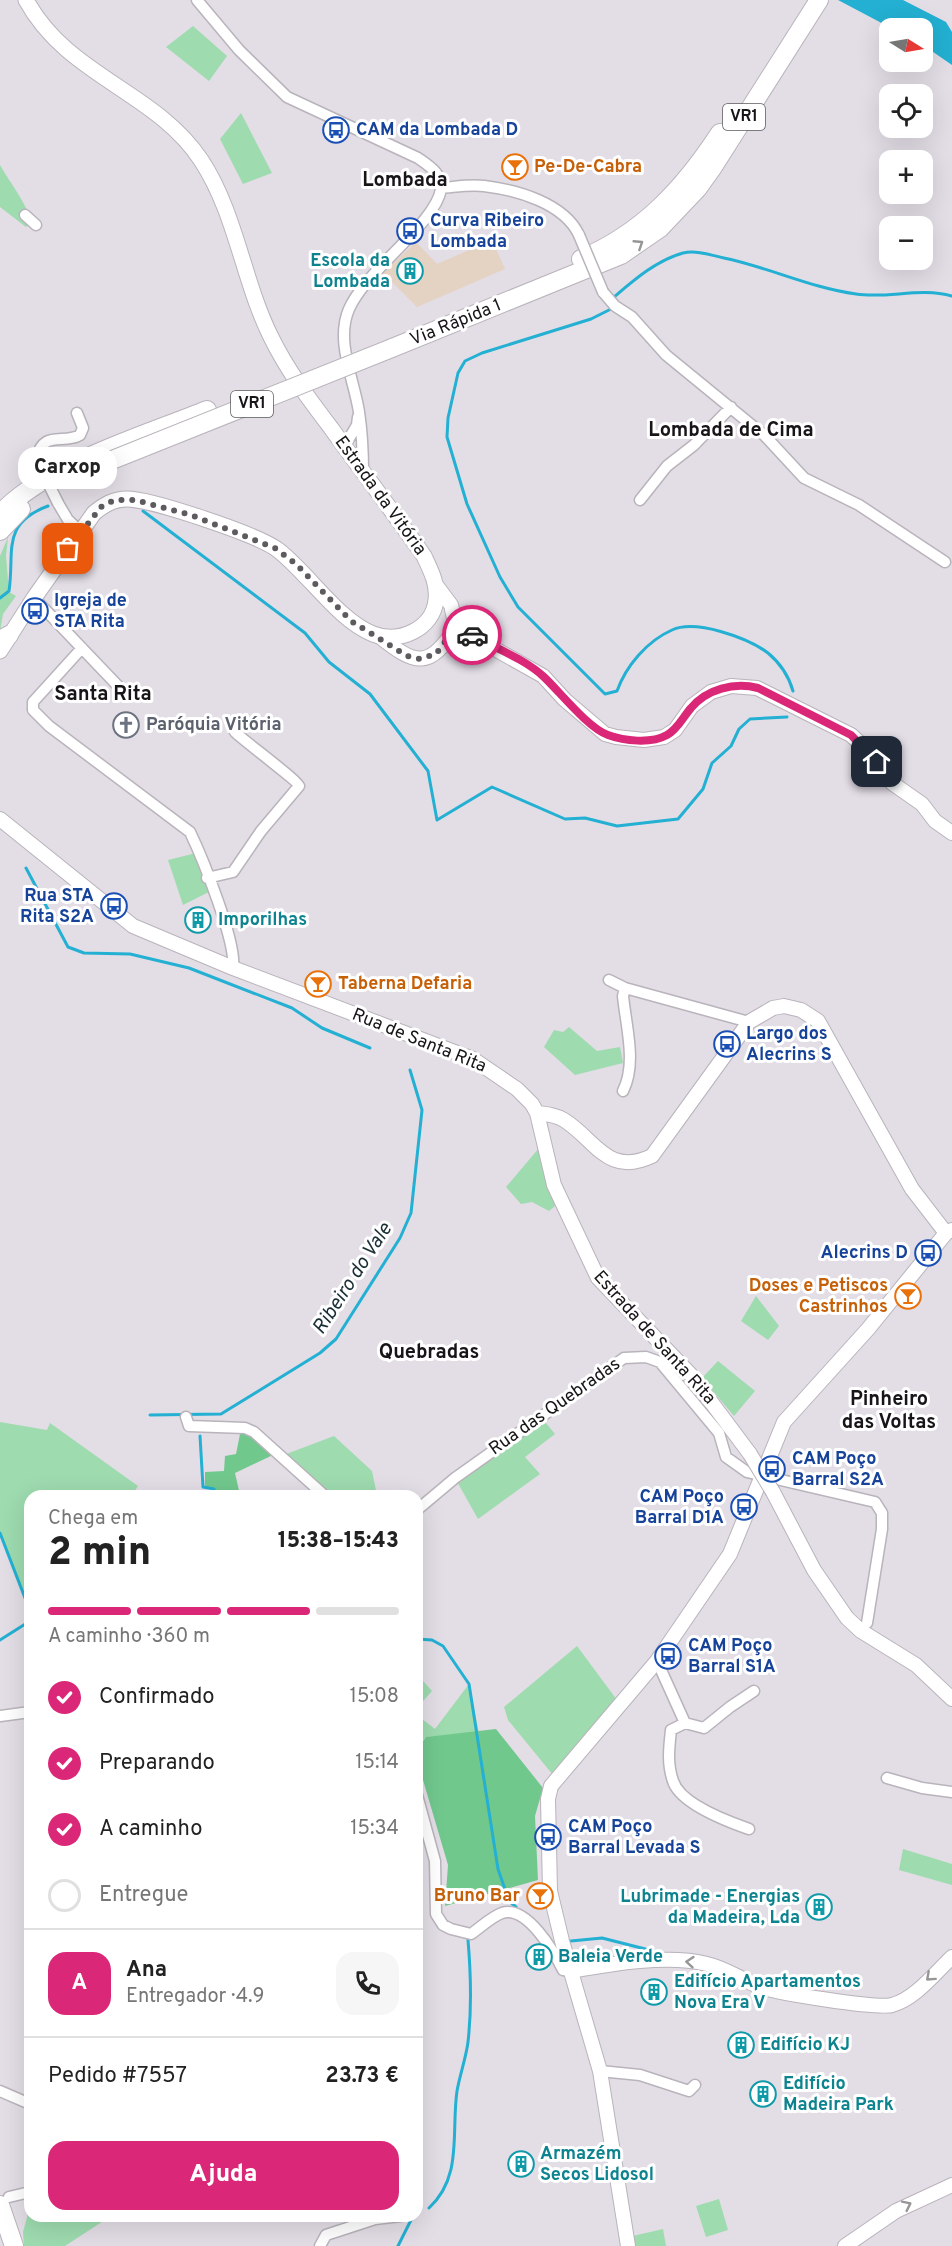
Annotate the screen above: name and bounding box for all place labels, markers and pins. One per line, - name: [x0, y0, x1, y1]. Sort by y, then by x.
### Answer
- bus stop icon: CAM da Lombada D: [321, 115, 351, 145]
- place label: CAM da Lombada D: [356, 119, 518, 142]
- bar icon: Pe-De-Cabra: [500, 152, 530, 182]
- place label: Pe-De-Cabra: [534, 156, 642, 179]
- place label: Curva Ribeiro Lombada: [430, 210, 544, 254]
- bus stop icon: Curva Ribeiro Lombada: [395, 216, 425, 246]
- place label: Escola da Lombada: [310, 250, 390, 294]
- building icon: Escola da Lombada: [395, 256, 425, 286]
- callout: Carxop: [19, 447, 118, 489]
- pin: [42, 523, 93, 574]
- place label: Igreja de STA Rita: [54, 590, 127, 634]
- bus stop icon: Igreja de STA Rita: [20, 596, 50, 626]
- church icon: Paróquia Vitória: [111, 710, 141, 740]
- place label: Paróquia Vitória: [146, 714, 281, 737]
- pin: [851, 736, 902, 787]
- place label: Rua STA Rita S2A: [20, 885, 94, 929]
- bus stop icon: Rua STA Rita S2A: [99, 891, 129, 921]
- building icon: Imporilhas: [183, 905, 213, 935]
- place label: Imporilhas: [218, 909, 307, 932]
- bar icon: Taberna Defaria: [303, 969, 333, 999]
- place label: Taberna Defaria: [338, 973, 472, 996]
- place label: Largo dos Alecrins S: [746, 1023, 832, 1067]
- bus stop icon: Largo dos Alecrins S: [712, 1029, 742, 1059]
- bus stop icon: Alecrins D: [913, 1238, 943, 1268]
- place label: Alecrins D: [821, 1242, 908, 1265]
- place label: Doses e Petiscos Castrinhos: [749, 1275, 888, 1319]
- bar icon: Doses e Petiscos Castrinhos: [893, 1281, 923, 1311]
- place label: CAM Poço Barral S2A: [792, 1448, 884, 1492]
- bus stop icon: CAM Poço Barral S2A: [757, 1454, 787, 1484]
- place label: CAM Poço Barral D1A: [635, 1486, 724, 1530]
- bus stop icon: CAM Poço Barral D1A: [729, 1492, 759, 1522]
- place label: CAM Poço Barral S1A: [688, 1635, 776, 1679]
- bus stop icon: CAM Poço Barral S1A: [653, 1641, 683, 1671]
- place label: CAM Poço Barral Levada S: [568, 1816, 701, 1860]
- bus stop icon: CAM Poço Barral Levada S: [533, 1822, 563, 1852]
- bar icon: Bruno Bar: [525, 1881, 555, 1911]
- place label: Bruno Bar: [434, 1885, 520, 1908]
- place label: Lubrimade - Energias da Madeira, Lda: [620, 1886, 800, 1930]
- building icon: Lubrimade - Energias da Madeira, Lda: [804, 1892, 834, 1922]
- building icon: Baleia Verde: [524, 1942, 554, 1972]
- place label: Baleia Verde: [558, 1946, 663, 1969]
- place label: Edifício Apartamentos Nova Era V: [674, 1971, 861, 2015]
- building icon: Edifício Apartamentos Nova Era V: [639, 1977, 669, 2007]
- building icon: Edifício KJ: [726, 2030, 756, 2060]
- place label: Edifício KJ: [760, 2034, 850, 2057]
- place label: Edifício Madeira Park: [783, 2073, 894, 2117]
- building icon: Edifício Madeira Park: [748, 2079, 778, 2109]
- place label: Armazém Secos Lidosol: [540, 2143, 654, 2187]
- building icon: Armazém Secos Lidosol: [506, 2149, 536, 2179]

